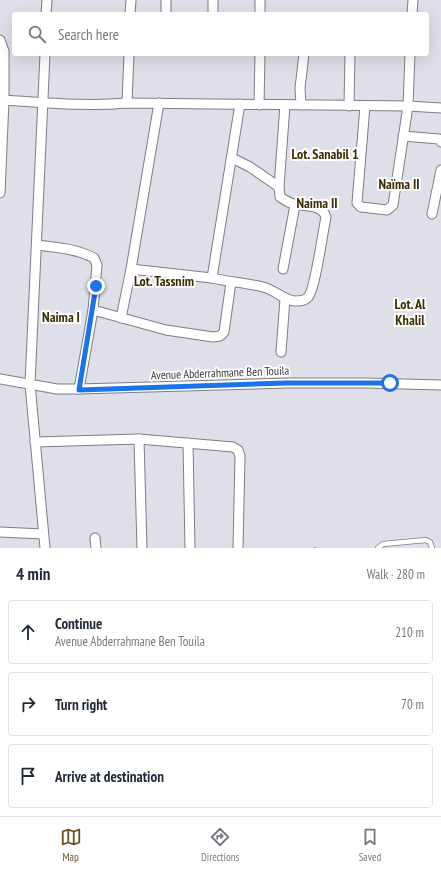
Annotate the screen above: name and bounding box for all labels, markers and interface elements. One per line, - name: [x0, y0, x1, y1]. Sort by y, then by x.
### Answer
- search box: [12, 12, 429, 56]
- icon: search: [26, 23, 48, 45]
- text: Search here: [58, 25, 119, 44]
- district label: Lot. Sanabil 1: [291, 145, 359, 163]
- district label: Naïma II: [378, 175, 420, 193]
- district label: Naima II: [296, 194, 338, 212]
- district label: Lot. Tassnim: [134, 272, 194, 290]
- route end: [87, 277, 105, 295]
- district label: Lot. Al Khalil: [395, 295, 426, 329]
- district label: Naima I: [42, 308, 80, 326]
- street label: Avenue Abderrahmane Ben Touila: [151, 363, 290, 382]
- route start: [381, 374, 399, 392]
- text: 4 min: [16, 563, 50, 585]
- text: Walk · 280 m: [367, 566, 425, 583]
- text: Continue: [55, 614, 102, 633]
- icon: ahead: [17, 621, 39, 643]
- text: 210 m: [395, 624, 424, 641]
- text: Avenue Abderrahmane Ben Touila: [55, 633, 205, 650]
- icon: right: [17, 693, 39, 715]
- text: Turn right: [55, 695, 107, 714]
- text: 70 m: [401, 696, 424, 713]
- icon: arrive: [17, 765, 39, 787]
- text: Arrive at destination: [55, 767, 164, 786]
- tab: Map: [60, 826, 82, 864]
- tab: Directions: [201, 826, 239, 864]
- tab: Saved: [359, 826, 381, 864]

